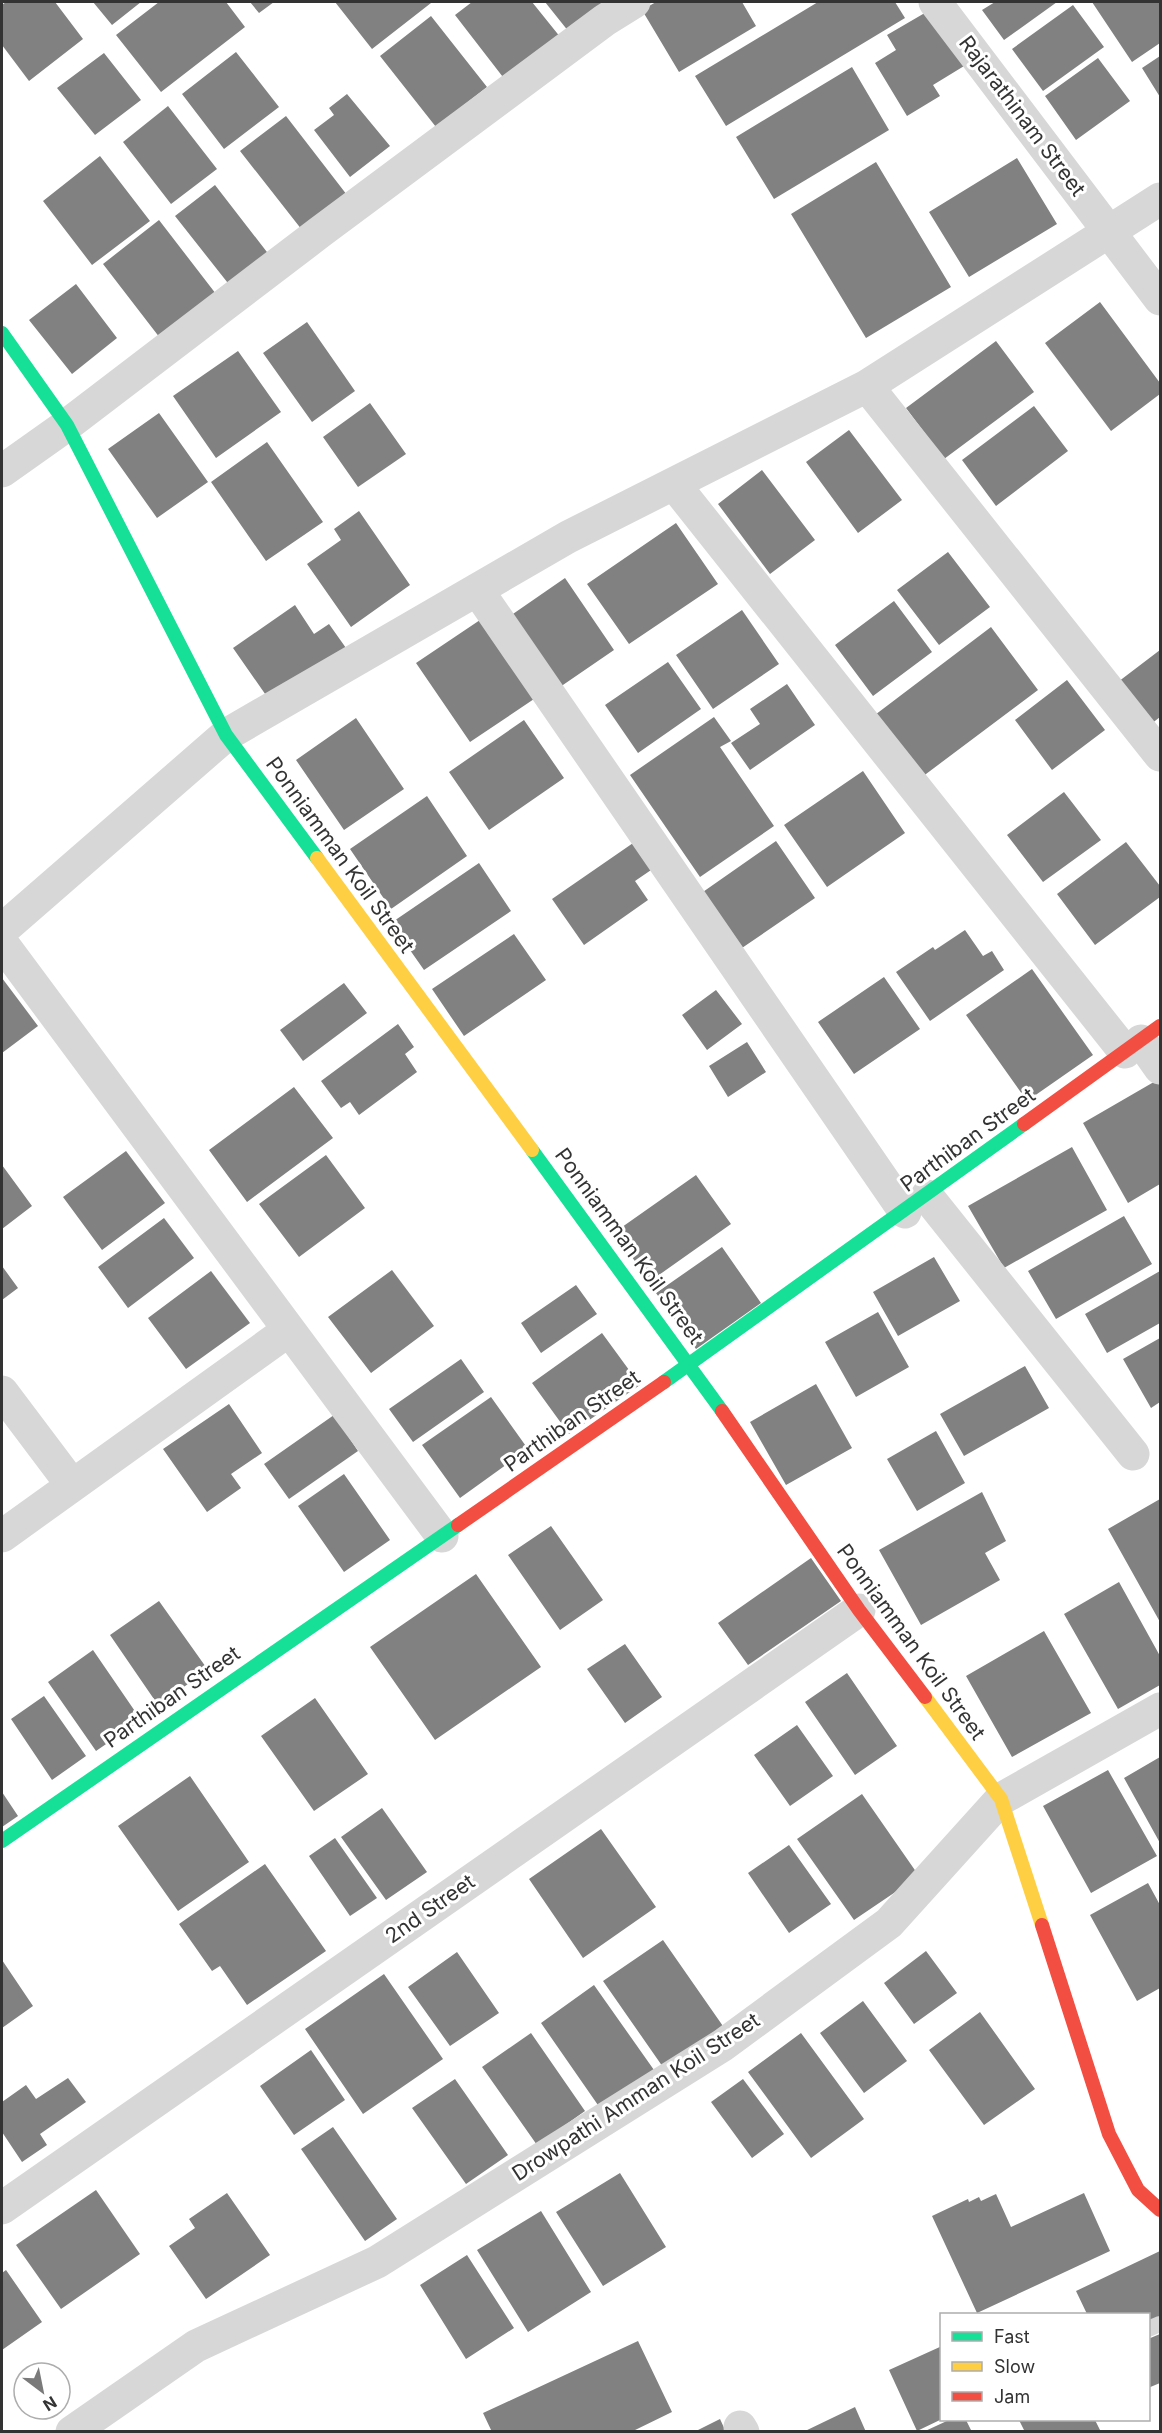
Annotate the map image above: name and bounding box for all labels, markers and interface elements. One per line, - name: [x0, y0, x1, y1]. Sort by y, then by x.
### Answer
- street label: Rajarathinam Street: [954, 31, 1091, 201]
- street label: Ponniamman Koil Street: [261, 752, 420, 957]
- street label: Parthiban Street: [896, 1082, 1040, 1197]
- street label: Ponniamman Koil Street: [550, 1143, 709, 1348]
- street label: Parthiban Street: [499, 1364, 645, 1477]
- street label: Ponniamman Koil Street: [832, 1539, 991, 1744]
- street label: Parthiban Street: [99, 1640, 245, 1753]
- street label: 2nd Street: [380, 1869, 479, 1948]
- street label: Drowpathi Amman Koil Street: [507, 2007, 764, 2186]
- legend: [940, 2313, 1150, 2421]
- text: Fast: [994, 2326, 1030, 2347]
- text: Slow: [994, 2356, 1035, 2377]
- north arrow: [12, 2361, 72, 2421]
- text: Jam: [994, 2386, 1030, 2407]
- text: N: [39, 2392, 60, 2415]

